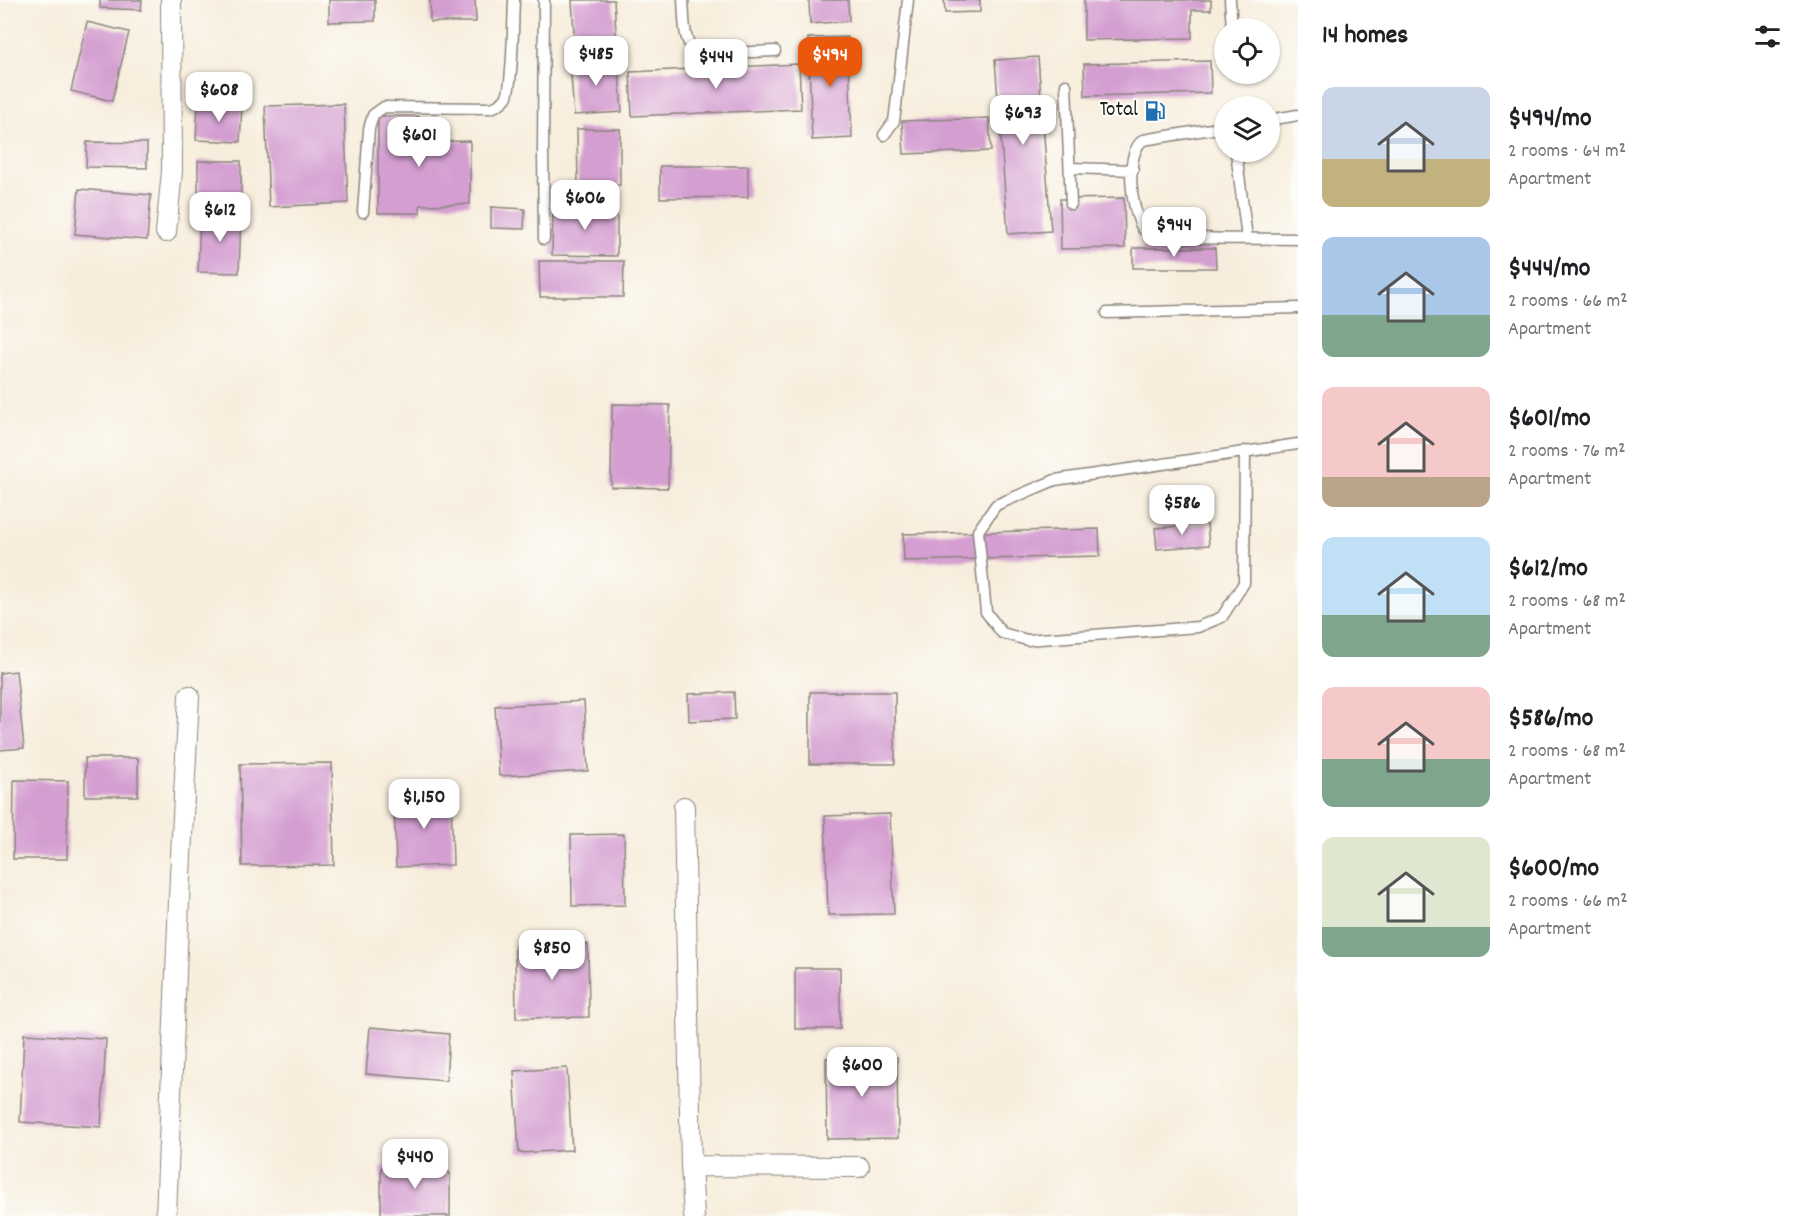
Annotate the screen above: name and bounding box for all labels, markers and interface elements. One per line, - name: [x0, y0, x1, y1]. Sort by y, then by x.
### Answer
- map controls: [1214, 18, 1280, 162]
- button: locate: [1214, 18, 1280, 84]
- text: 14 homes: [1322, 18, 1408, 55]
- icon: filters: [1751, 20, 1784, 53]
- pin: $485: [560, 36, 632, 87]
- pin: $494: [794, 37, 866, 88]
- pin: $444: [680, 39, 752, 90]
- text: $485: [578, 41, 614, 69]
- text: $494: [812, 42, 848, 70]
- text: $444: [698, 44, 734, 72]
- pin: $608: [183, 72, 255, 123]
- text: $608: [200, 77, 238, 105]
- pin: $693: [987, 95, 1059, 146]
- place label: Total: [1100, 96, 1138, 126]
- button: layers: [1214, 96, 1280, 162]
- fuel station icon: Total: [1143, 99, 1167, 123]
- text: $693: [1004, 100, 1042, 128]
- text: $494/mo: [1508, 101, 1592, 138]
- icon: home: [1370, 111, 1442, 183]
- pin: $601: [383, 117, 455, 168]
- text: $601: [401, 122, 437, 150]
- text: 2 rooms · 64 m²: [1508, 138, 1626, 166]
- text: Apartment: [1508, 166, 1591, 194]
- pin: $606: [549, 180, 621, 231]
- text: $606: [565, 185, 605, 213]
- pin: $612: [184, 192, 256, 243]
- text: $612: [203, 197, 237, 225]
- pin: $944: [1138, 207, 1210, 258]
- text: $944: [1156, 212, 1192, 240]
- text: $444/mo: [1508, 251, 1590, 288]
- icon: home: [1370, 261, 1442, 333]
- text: 2 rooms · 66 m²: [1508, 288, 1628, 316]
- text: Apartment: [1508, 316, 1591, 344]
- text: $601/mo: [1508, 401, 1591, 438]
- icon: home: [1370, 411, 1442, 483]
- text: 2 rooms · 76 m²: [1508, 438, 1626, 466]
- text: Apartment: [1508, 466, 1591, 494]
- pin: $586: [1146, 485, 1218, 536]
- text: $586: [1163, 490, 1201, 518]
- text: $612/mo: [1508, 551, 1588, 588]
- icon: home: [1370, 561, 1442, 633]
- text: 2 rooms · 68 m²: [1508, 588, 1626, 616]
- text: Apartment: [1508, 616, 1591, 644]
- text: $586/mo: [1508, 701, 1593, 738]
- icon: home: [1370, 711, 1442, 783]
- text: 2 rooms · 68 m²: [1508, 738, 1626, 766]
- text: Apartment: [1508, 766, 1591, 794]
- pin: $1,150: [375, 779, 473, 830]
- text: $1,150: [403, 784, 445, 812]
- text: $600/mo: [1508, 851, 1599, 888]
- icon: home: [1370, 861, 1442, 933]
- text: 2 rooms · 66 m²: [1508, 888, 1628, 916]
- text: Apartment: [1508, 916, 1591, 944]
- pin: $850: [516, 930, 588, 981]
- text: $850: [533, 935, 571, 963]
- pin: $600: [826, 1047, 898, 1098]
- text: $600: [841, 1052, 883, 1080]
- pin: $440: [379, 1139, 451, 1190]
- text: $440: [396, 1144, 434, 1172]

